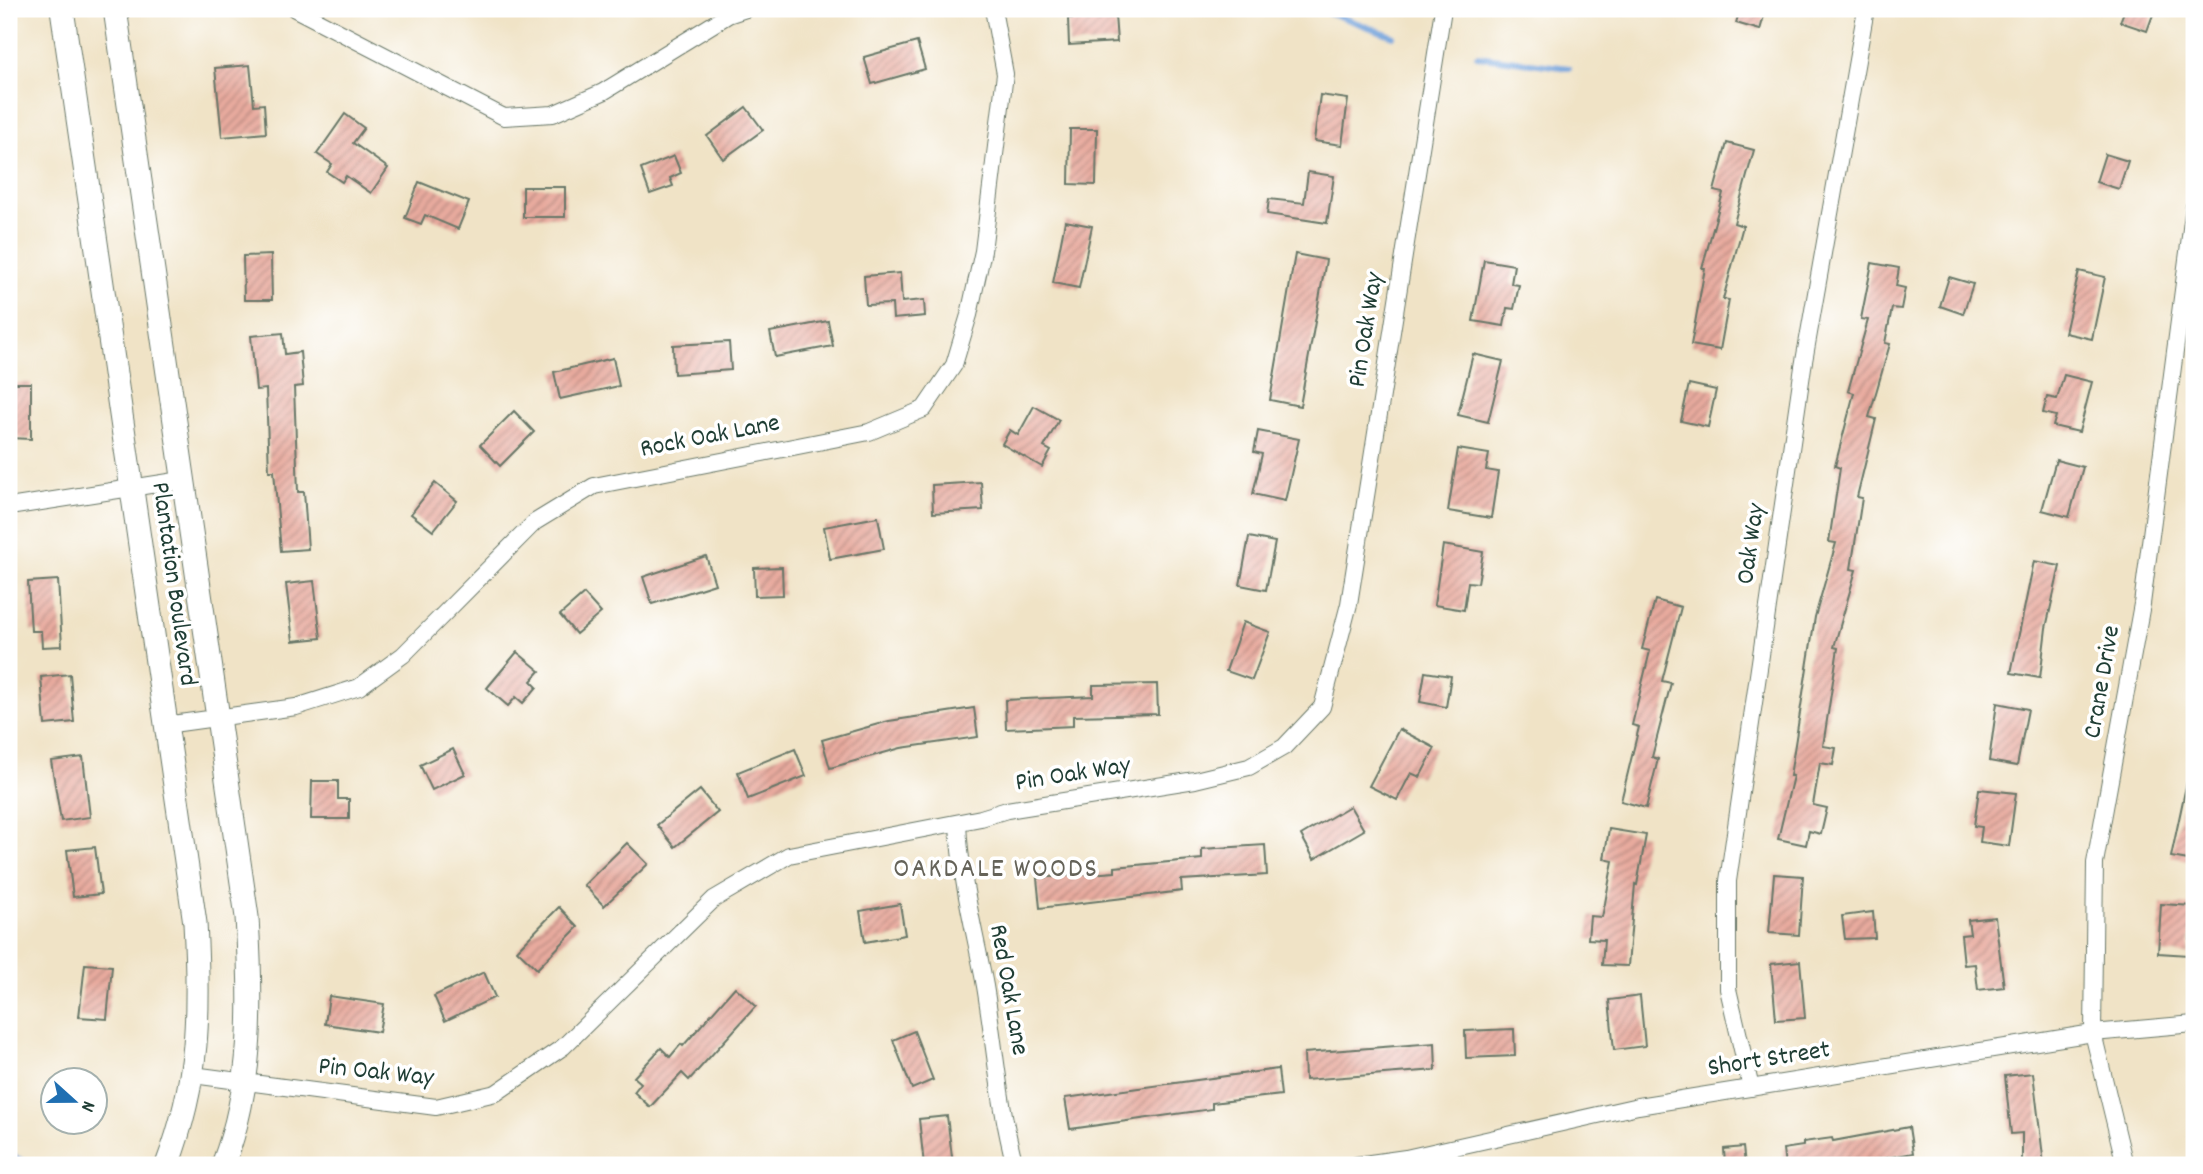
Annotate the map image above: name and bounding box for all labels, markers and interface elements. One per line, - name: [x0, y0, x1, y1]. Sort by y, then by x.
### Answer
- street label: Pin Oak Way: [1340, 269, 1394, 390]
- street label: Rock Oak Lane: [637, 405, 783, 469]
- street label: Plantation Boulevard: [140, 480, 206, 688]
- street label: Oak Way: [1728, 501, 1776, 587]
- street label: Crane Drive: [2075, 623, 2131, 741]
- street label: Pin Oak Way: [1013, 748, 1134, 802]
- district label: OAKDALE WOODS: [893, 851, 1099, 891]
- street label: Red Oak Lane: [978, 922, 1038, 1058]
- street label: Short Street: [1705, 1032, 1833, 1088]
- street label: Pin Oak Way: [316, 1049, 436, 1098]
- north arrow: [38, 1066, 108, 1136]
- text: N: [72, 1097, 101, 1115]

